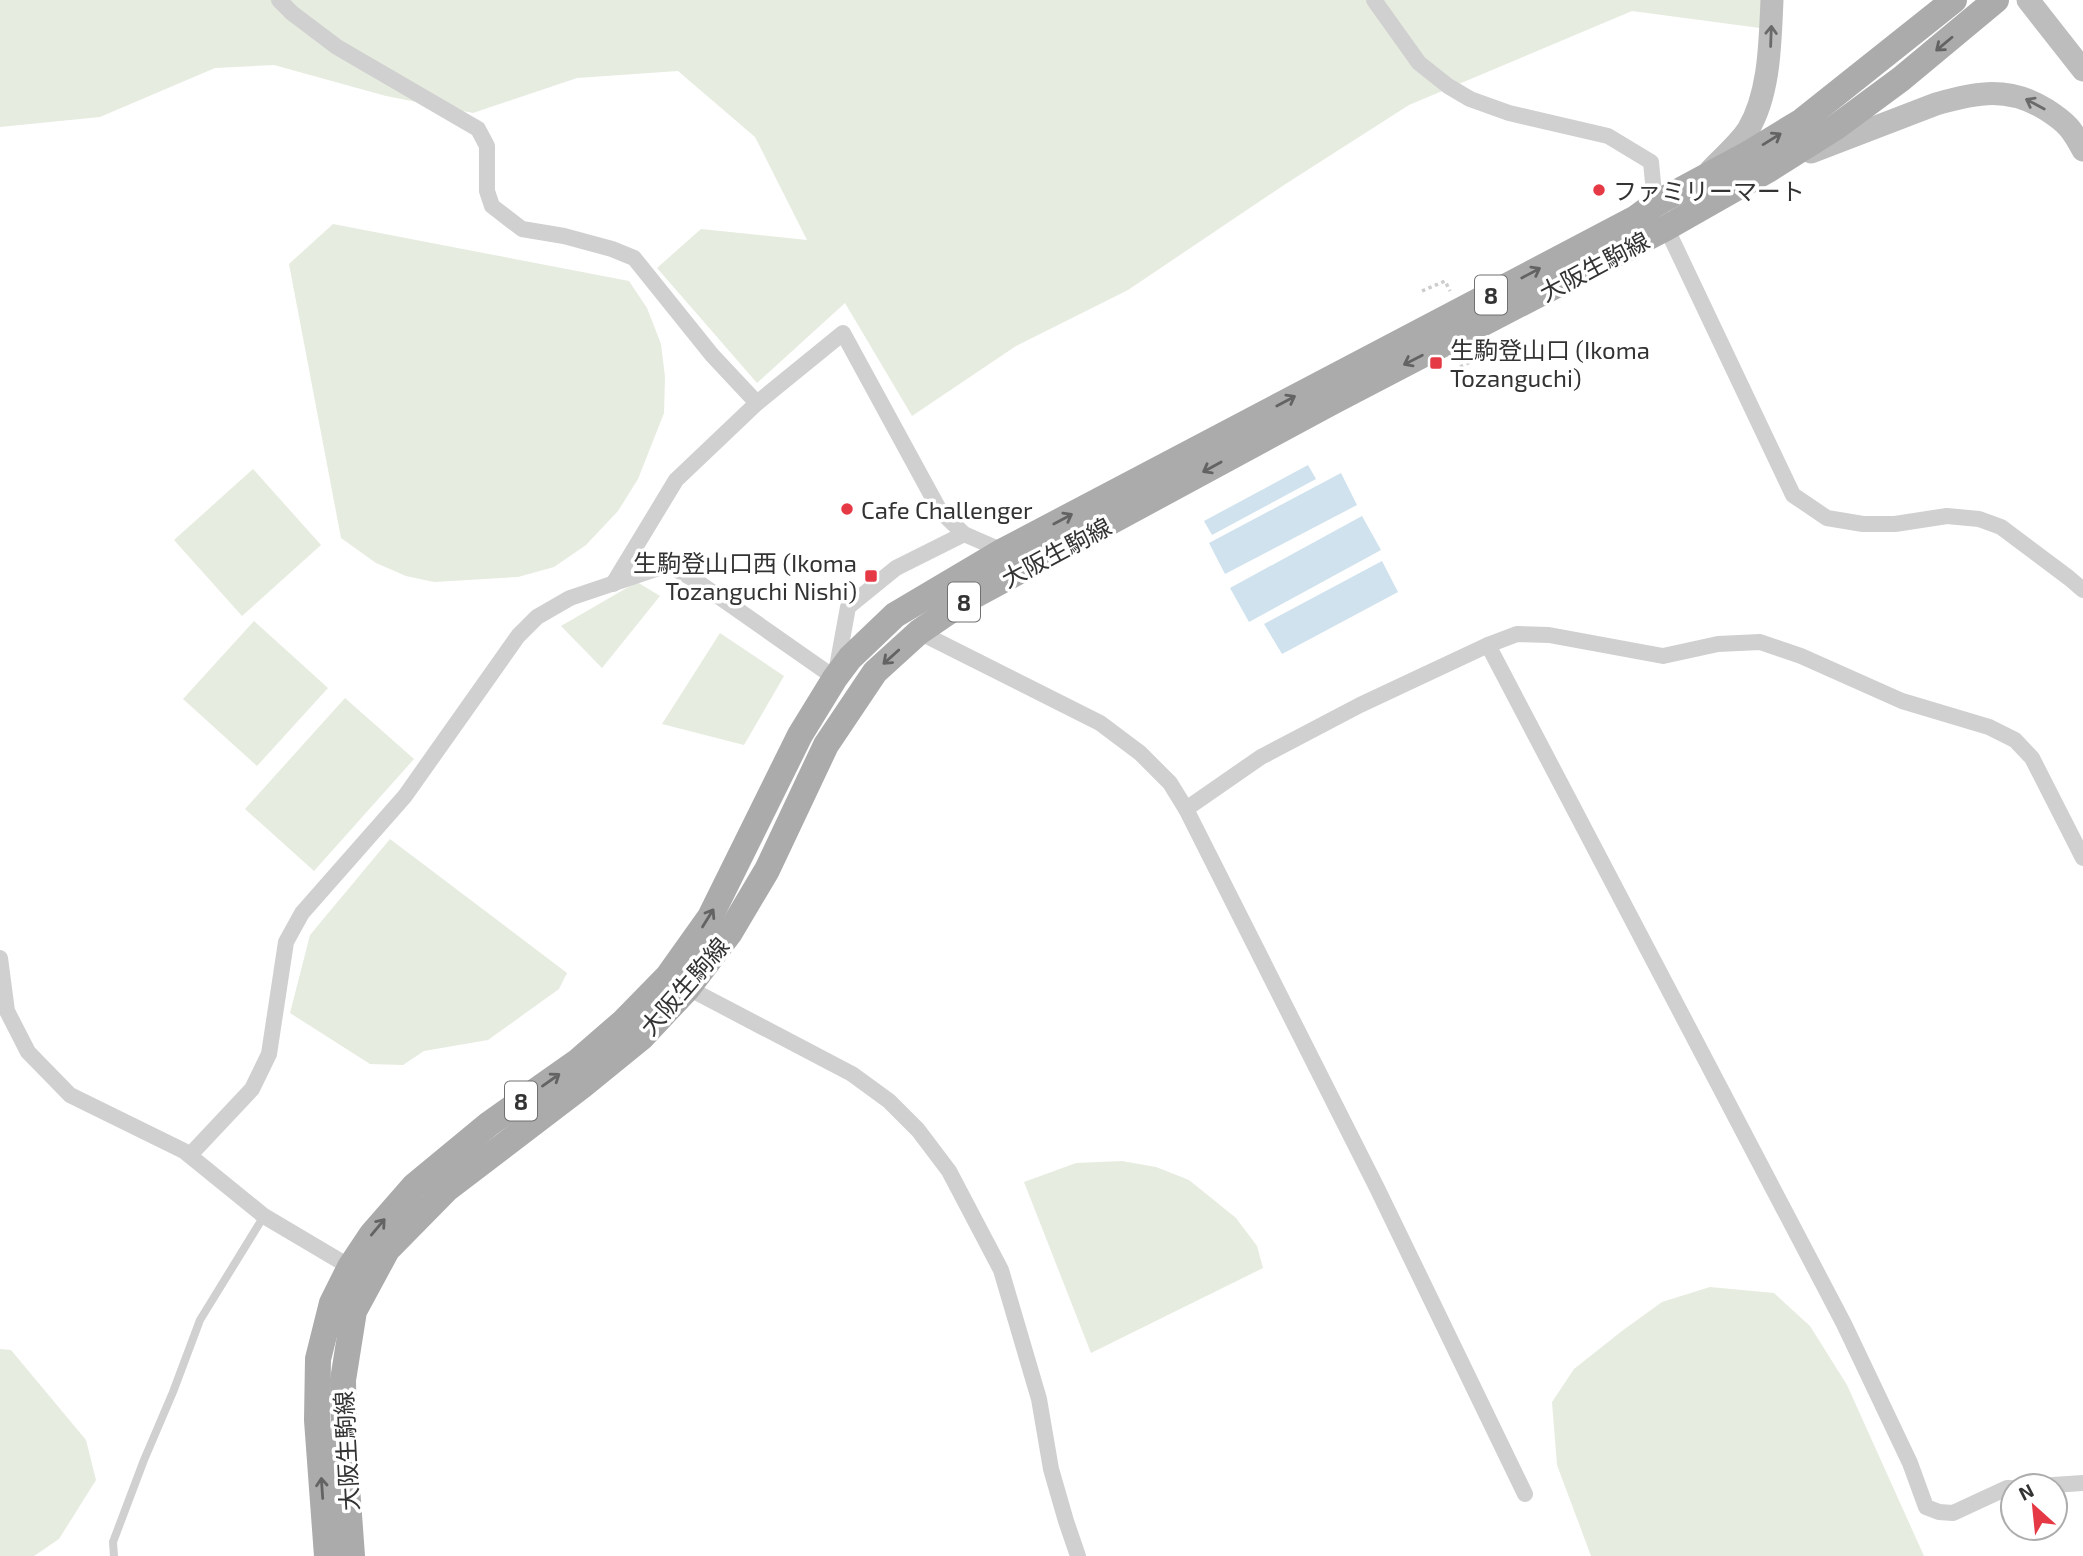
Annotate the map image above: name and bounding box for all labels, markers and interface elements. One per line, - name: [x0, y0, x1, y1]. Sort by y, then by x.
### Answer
- one-way arrow: [1764, 25, 1777, 48]
- one-way arrow: [1935, 36, 1953, 51]
- one-way arrow: [2026, 97, 2046, 111]
- one-way arrow: [1762, 131, 1782, 145]
- place label: ファミリーマート: [1613, 176, 1805, 205]
- marker: ファミリーマート: [1591, 182, 1607, 198]
- street label: 大阪生駒線: [1534, 225, 1654, 307]
- one-way arrow: [1520, 266, 1541, 280]
- road number: 8: [1475, 276, 1507, 314]
- place label: 生駒登山口 (Ikoma Tozanguchi): [1450, 335, 1650, 392]
- one-way arrow: [1403, 354, 1424, 368]
- marker: 生駒登山口 (Ikoma Tozanguchi): [1428, 355, 1444, 371]
- one-way arrow: [1275, 393, 1295, 407]
- one-way arrow: [1203, 460, 1223, 474]
- place label: Cafe Challenger: [861, 495, 1033, 524]
- marker: Cafe Challenger: [839, 501, 855, 517]
- street label: 大阪生駒線: [996, 511, 1116, 593]
- one-way arrow: [1052, 512, 1073, 525]
- place label: 生駒登山口西 (Ikoma Tozanguchi Nishi): [633, 548, 857, 605]
- marker: 生駒登山口西 (Ikoma Tozanguchi Nishi): [863, 568, 879, 584]
- road number: 8: [948, 582, 980, 622]
- one-way arrow: [882, 649, 900, 665]
- one-way arrow: [702, 909, 716, 929]
- street label: 大阪生駒線: [634, 931, 734, 1041]
- one-way arrow: [541, 1073, 560, 1087]
- road number: 8: [505, 1082, 537, 1120]
- one-way arrow: [370, 1218, 386, 1236]
- street label: 大阪生駒線: [328, 1390, 364, 1512]
- north arrow: [1999, 1472, 2069, 1542]
- one-way arrow: [315, 1477, 328, 1500]
- text: N: [2015, 1478, 2037, 1505]

